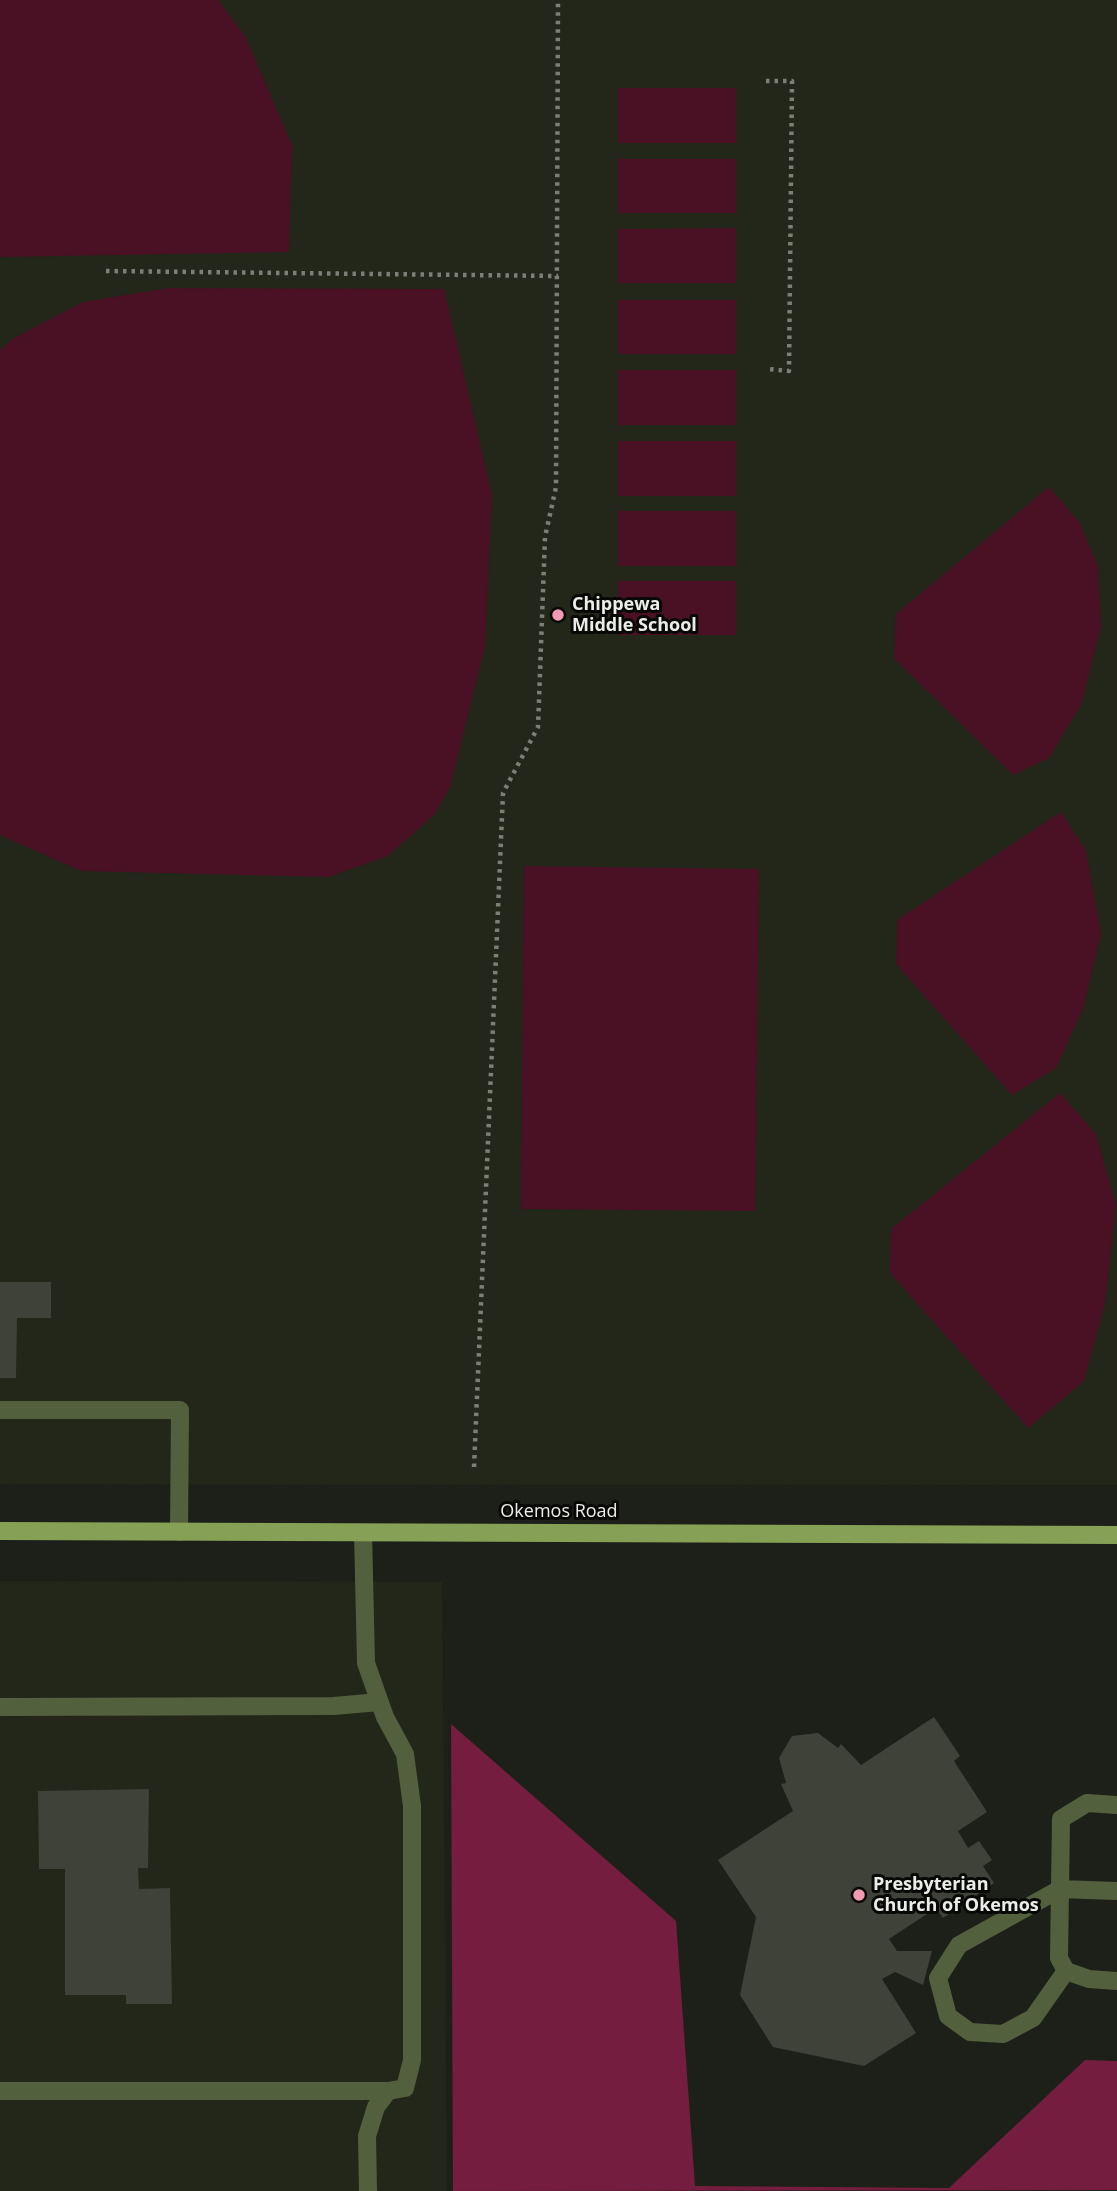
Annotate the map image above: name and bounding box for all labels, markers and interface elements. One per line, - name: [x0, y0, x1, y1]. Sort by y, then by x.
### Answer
- place label: Chippewa Middle School: [572, 594, 697, 636]
- marker: Chippewa Middle School: [550, 607, 566, 623]
- street label: Okemos Road: [500, 1501, 618, 1523]
- place label: Presbyterian Church of Okemos: [873, 1874, 1039, 1916]
- marker: Presbyterian Church of Okemos: [851, 1887, 867, 1903]

